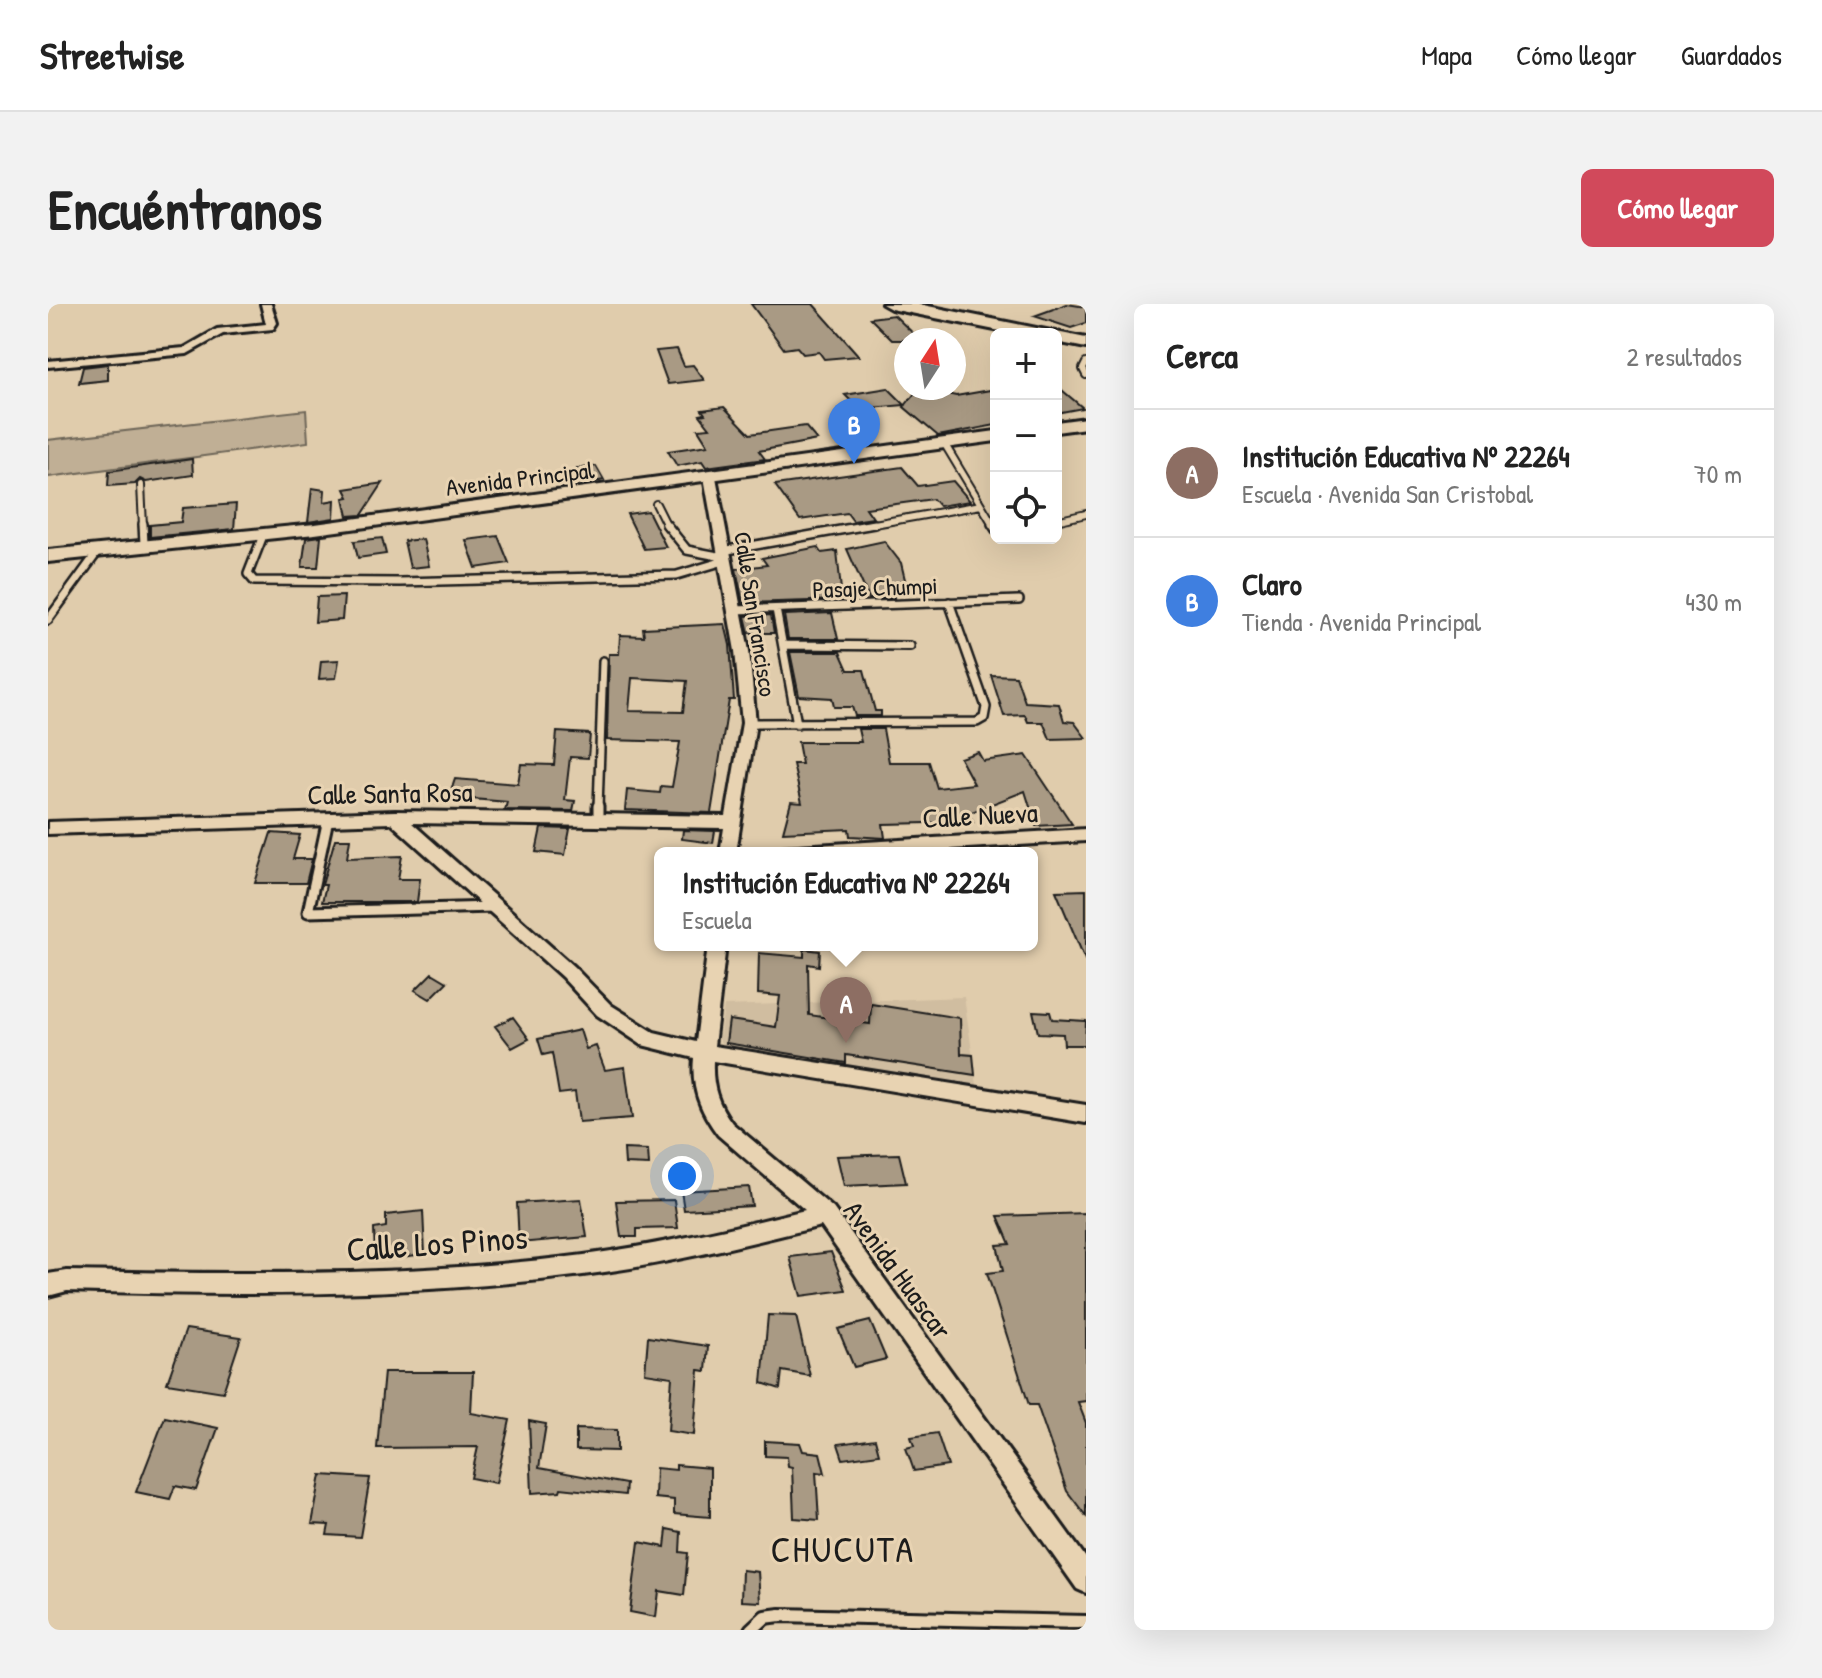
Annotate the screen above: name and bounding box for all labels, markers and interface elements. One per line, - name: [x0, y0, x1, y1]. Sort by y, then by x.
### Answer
- text: Streetwise: [40, 29, 184, 81]
- text: Mapa: [1421, 36, 1472, 74]
- text: Cómo llegar: [1516, 36, 1637, 74]
- text: Guardados: [1681, 36, 1782, 74]
- button: Cómo llegar: [1581, 169, 1774, 247]
- text: Encuéntranos: [48, 171, 322, 246]
- north arrow: [894, 328, 966, 400]
- map controls: [990, 328, 1062, 544]
- button: +: [990, 328, 1062, 400]
- text: Cerca: [1166, 333, 1238, 379]
- text: 2 resultados: [1626, 339, 1742, 374]
- pin: B: [828, 398, 880, 464]
- button: −: [990, 400, 1062, 472]
- text: Institución Educativa Nº 22264: [1242, 436, 1570, 476]
- street label: Avenida Principal: [444, 453, 597, 503]
- text: A: [1186, 456, 1198, 491]
- text: 70 m: [1694, 456, 1742, 491]
- button: locate: [990, 472, 1062, 544]
- text: Escuela · Avenida San Cristobal: [1242, 476, 1533, 511]
- street label: Calle San Francisco: [727, 529, 785, 699]
- text: Claro: [1242, 564, 1302, 604]
- street label: Pasaje Chumpi: [812, 569, 938, 605]
- text: B: [1185, 584, 1199, 619]
- text: 430 m: [1685, 584, 1742, 619]
- text: Tienda · Avenida Principal: [1242, 604, 1481, 639]
- street label: Calle Santa Rosa: [307, 773, 473, 813]
- street label: Calle Nueva: [921, 793, 1039, 837]
- popup: [654, 847, 1038, 951]
- text: Institución Educativa Nº 22264: [682, 862, 1010, 902]
- text: Escuela: [682, 902, 752, 937]
- pin: A: [820, 977, 872, 1043]
- your location: [662, 1156, 702, 1196]
- street label: Avenida Huascar: [835, 1193, 961, 1347]
- street label: Calle Los Pinos: [345, 1214, 529, 1272]
- district label: CHUCUTA: [771, 1524, 915, 1573]

